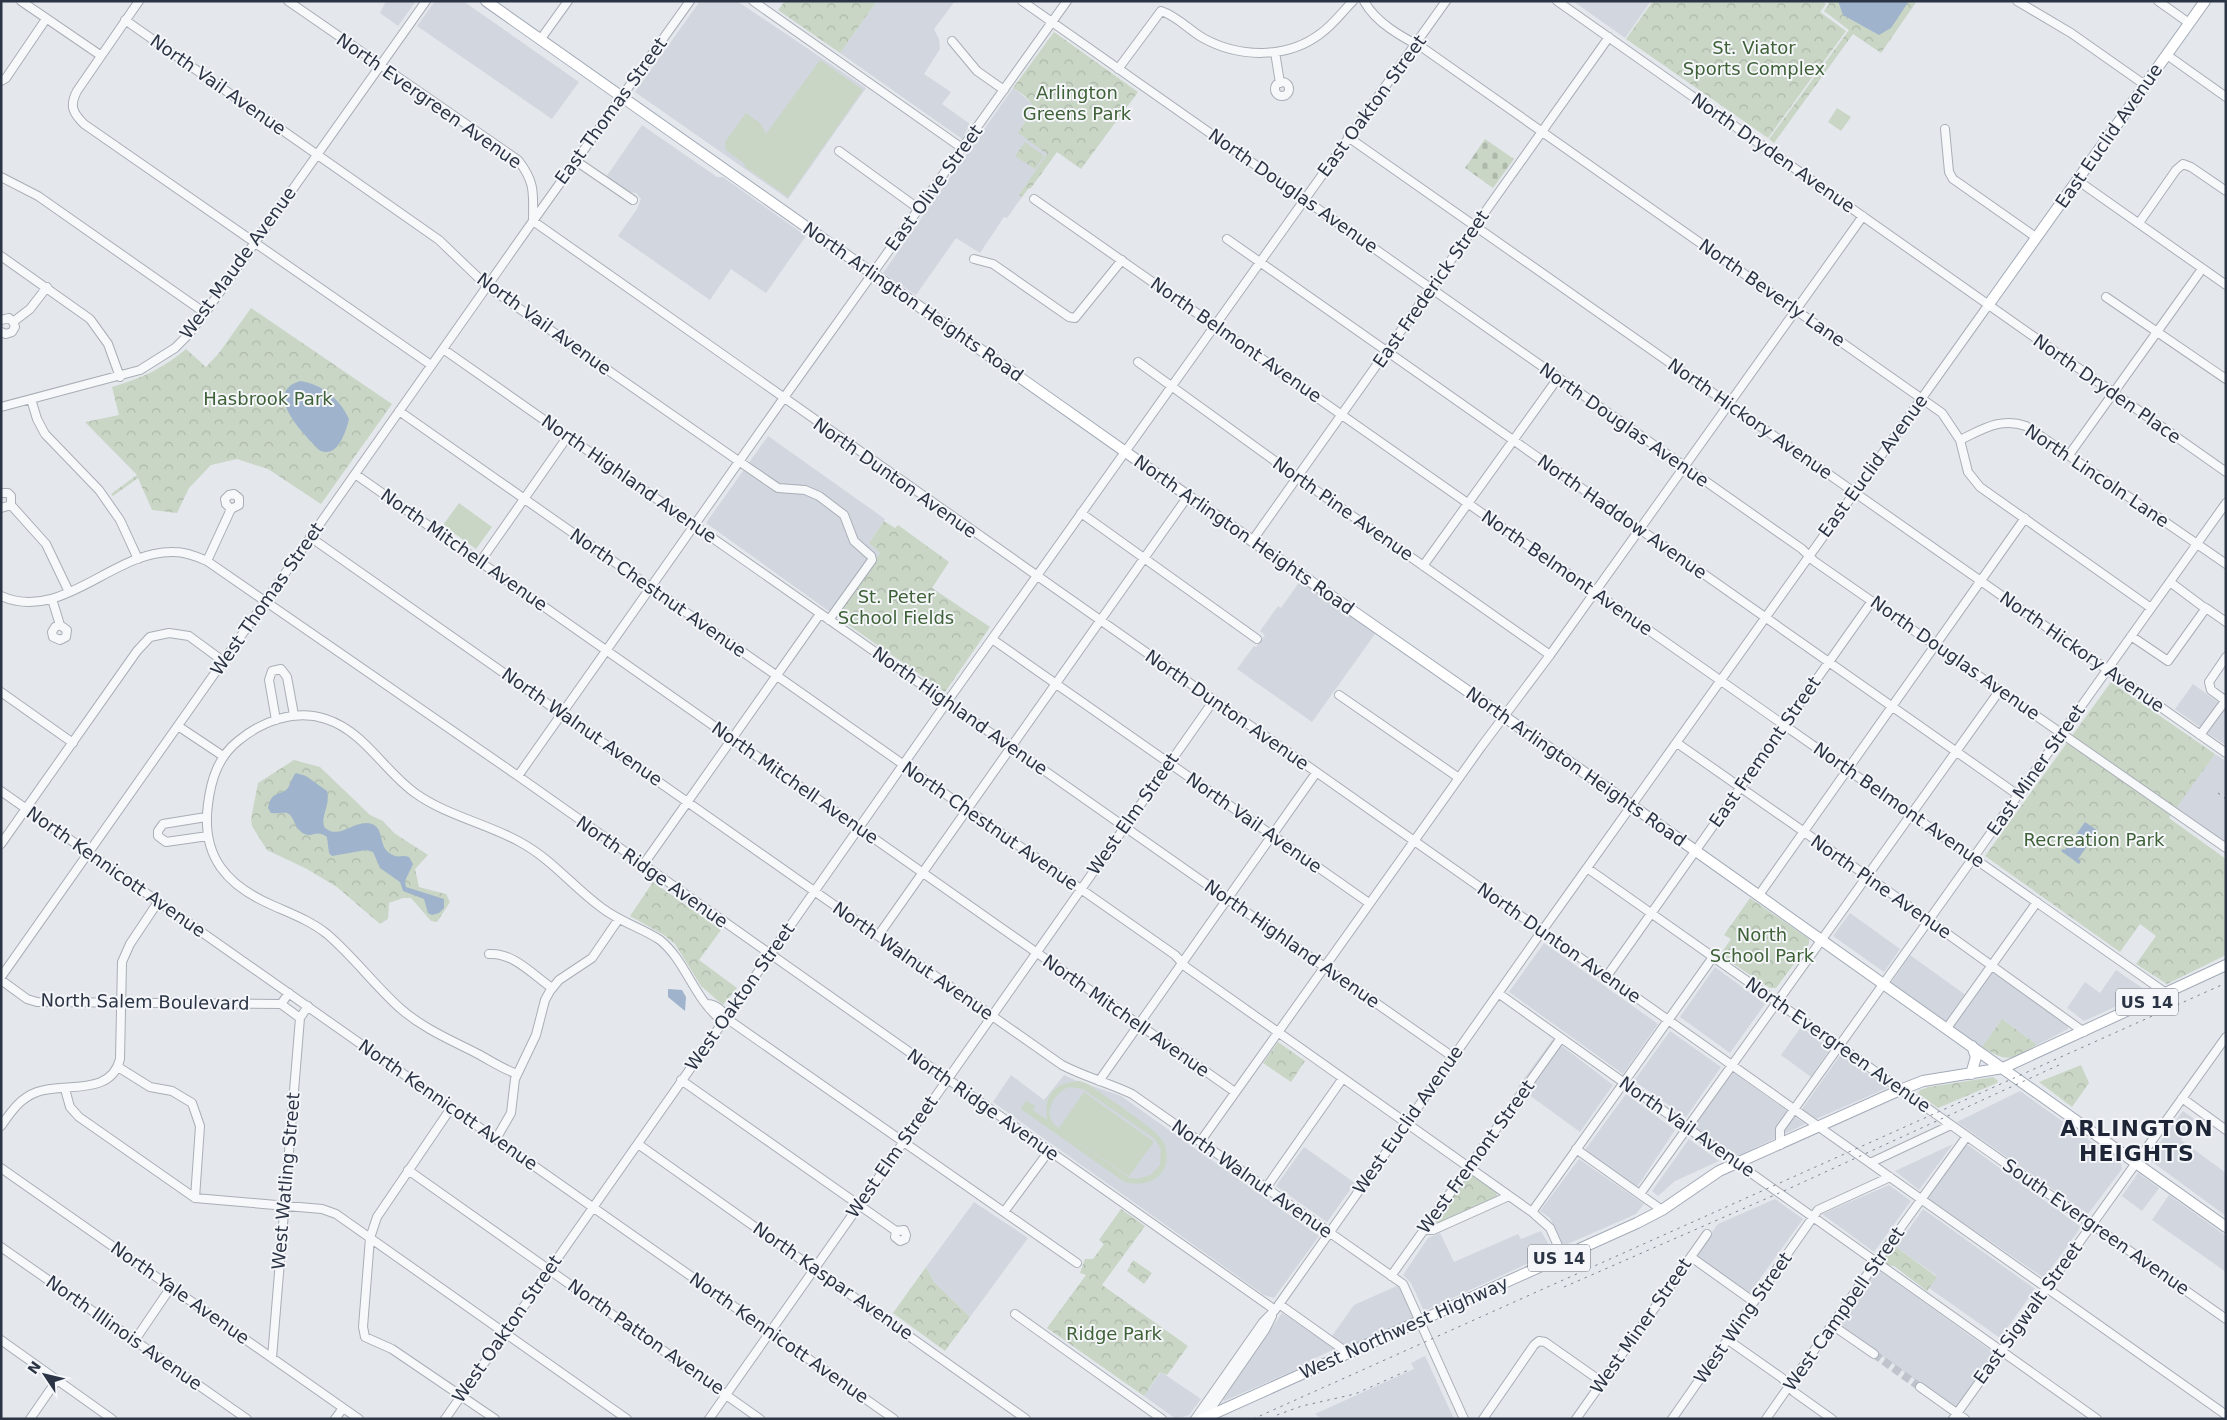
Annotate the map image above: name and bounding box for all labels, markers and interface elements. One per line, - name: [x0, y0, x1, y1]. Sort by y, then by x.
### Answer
- street label: North Evergreen Avenue: [333, 29, 526, 173]
- street label: North Vail Avenue: [146, 30, 290, 139]
- street label: East Oakton Street: [1313, 31, 1430, 181]
- street label: East Thomas Street: [550, 33, 671, 188]
- park label: St. Viator Sports Complex: [1683, 37, 1826, 79]
- street label: East Euclid Avenue: [2051, 60, 2166, 212]
- park label: Arlington Greens Park: [1023, 82, 1132, 124]
- street label: North Dryden Avenue: [1688, 88, 1859, 217]
- street label: East Olive Street: [881, 121, 986, 255]
- street label: North Douglas Avenue: [1205, 124, 1382, 257]
- street label: West Maude Avenue: [175, 182, 300, 343]
- street label: East Frederick Street: [1368, 206, 1493, 371]
- street label: North Arlington Heights Road: [799, 217, 1027, 386]
- street label: North Beverly Lane: [1695, 234, 1849, 351]
- street label: North Vail Avenue: [473, 268, 615, 379]
- street label: North Belmont Avenue: [1147, 272, 1326, 407]
- street label: North Dryden Place: [2029, 330, 2185, 448]
- street label: North Hickory Avenue: [1664, 354, 1837, 483]
- street label: North Douglas Avenue: [1536, 358, 1713, 491]
- park label: Hasbrook Park: [203, 388, 333, 409]
- street label: East Euclid Avenue: [1814, 390, 1931, 541]
- street label: North Highland Avenue: [538, 410, 721, 547]
- street label: North Dunton Avenue: [809, 413, 981, 542]
- street label: North Lincoln Lane: [2021, 420, 2173, 532]
- street label: North Arlington Heights Road: [1130, 450, 1358, 619]
- street label: North Haddow Avenue: [1534, 450, 1711, 583]
- street label: North Pine Avenue: [1269, 452, 1418, 565]
- street label: North Mitchell Avenue: [377, 484, 552, 615]
- street label: North Belmont Avenue: [1478, 505, 1657, 640]
- street label: West Thomas Street: [206, 518, 327, 679]
- street label: North Chestnut Avenue: [566, 524, 750, 661]
- park label: St. Peter School Fields: [838, 586, 954, 628]
- street label: North Hickory Avenue: [1996, 587, 2169, 716]
- street label: North Douglas Avenue: [1867, 591, 2044, 724]
- street label: North Highland Avenue: [869, 642, 1052, 779]
- street label: North Dunton Avenue: [1141, 645, 1313, 774]
- street label: North Walnut Avenue: [498, 663, 667, 790]
- street label: East Fremont Street: [1705, 672, 1825, 831]
- street label: North Arlington Heights Road: [1462, 682, 1690, 851]
- street label: East Miner Street: [1982, 700, 2089, 839]
- street label: North Mitchell Avenue: [708, 717, 883, 848]
- street label: North Belmont Avenue: [1810, 737, 1989, 872]
- street label: West Elm Street: [1083, 749, 1183, 879]
- street label: North Chestnut Avenue: [898, 757, 1082, 894]
- street label: North Vail Avenue: [1182, 768, 1326, 877]
- street label: North Kennicott Avenue: [23, 802, 210, 941]
- street label: North Ridge Avenue: [572, 811, 732, 932]
- park label: Recreation Park: [2024, 829, 2165, 850]
- street label: North Pine Avenue: [1807, 830, 1956, 943]
- street label: North Highland Avenue: [1201, 875, 1384, 1012]
- street label: North Dunton Avenue: [1473, 878, 1645, 1007]
- street label: North Walnut Avenue: [829, 897, 998, 1024]
- street label: West Oakton Street: [681, 919, 799, 1075]
- park label: North School Park: [1710, 924, 1815, 966]
- street label: North Mitchell Avenue: [1039, 950, 1214, 1081]
- street label: North Evergreen Avenue: [1742, 973, 1935, 1117]
- street label: North Salem Boulevard: [40, 989, 250, 1014]
- road number: US 14: [2116, 989, 2178, 1016]
- street label: North Kennicott Avenue: [355, 1035, 542, 1174]
- street label: West Euclid Avenue: [1348, 1041, 1467, 1198]
- street label: North Ridge Avenue: [903, 1044, 1063, 1165]
- street label: North Vail Avenue: [1615, 1072, 1759, 1181]
- street label: West Fremont Street: [1413, 1076, 1538, 1238]
- street label: West Watling Street: [267, 1091, 304, 1271]
- street label: West Elm Street: [842, 1092, 942, 1222]
- street label: North Walnut Avenue: [1168, 1115, 1337, 1242]
- district label: ARLINGTON HEIGHTS: [2060, 1116, 2214, 1166]
- street label: South Evergreen Avenue: [1999, 1154, 2194, 1299]
- street label: North Kaspar Avenue: [749, 1217, 917, 1344]
- street label: West Campbell Street: [1779, 1223, 1908, 1395]
- street label: North Yale Avenue: [107, 1237, 254, 1348]
- street label: East Sigwalt Street: [1969, 1238, 2086, 1388]
- road number: US 14: [1528, 1244, 1590, 1272]
- street label: West Wing Street: [1689, 1248, 1796, 1387]
- street label: West Oakton Street: [448, 1251, 566, 1407]
- street label: West Miner Street: [1586, 1254, 1695, 1398]
- street label: North Kennicott Avenue: [686, 1268, 873, 1407]
- street label: North Illinois Avenue: [42, 1271, 206, 1394]
- street label: West Northwest Highway: [1296, 1272, 1512, 1383]
- street label: North Patton Avenue: [564, 1275, 729, 1399]
- park label: Ridge Park: [1066, 1323, 1163, 1344]
- north arrow: [20, 1350, 70, 1400]
- text: N: [24, 1358, 44, 1377]

